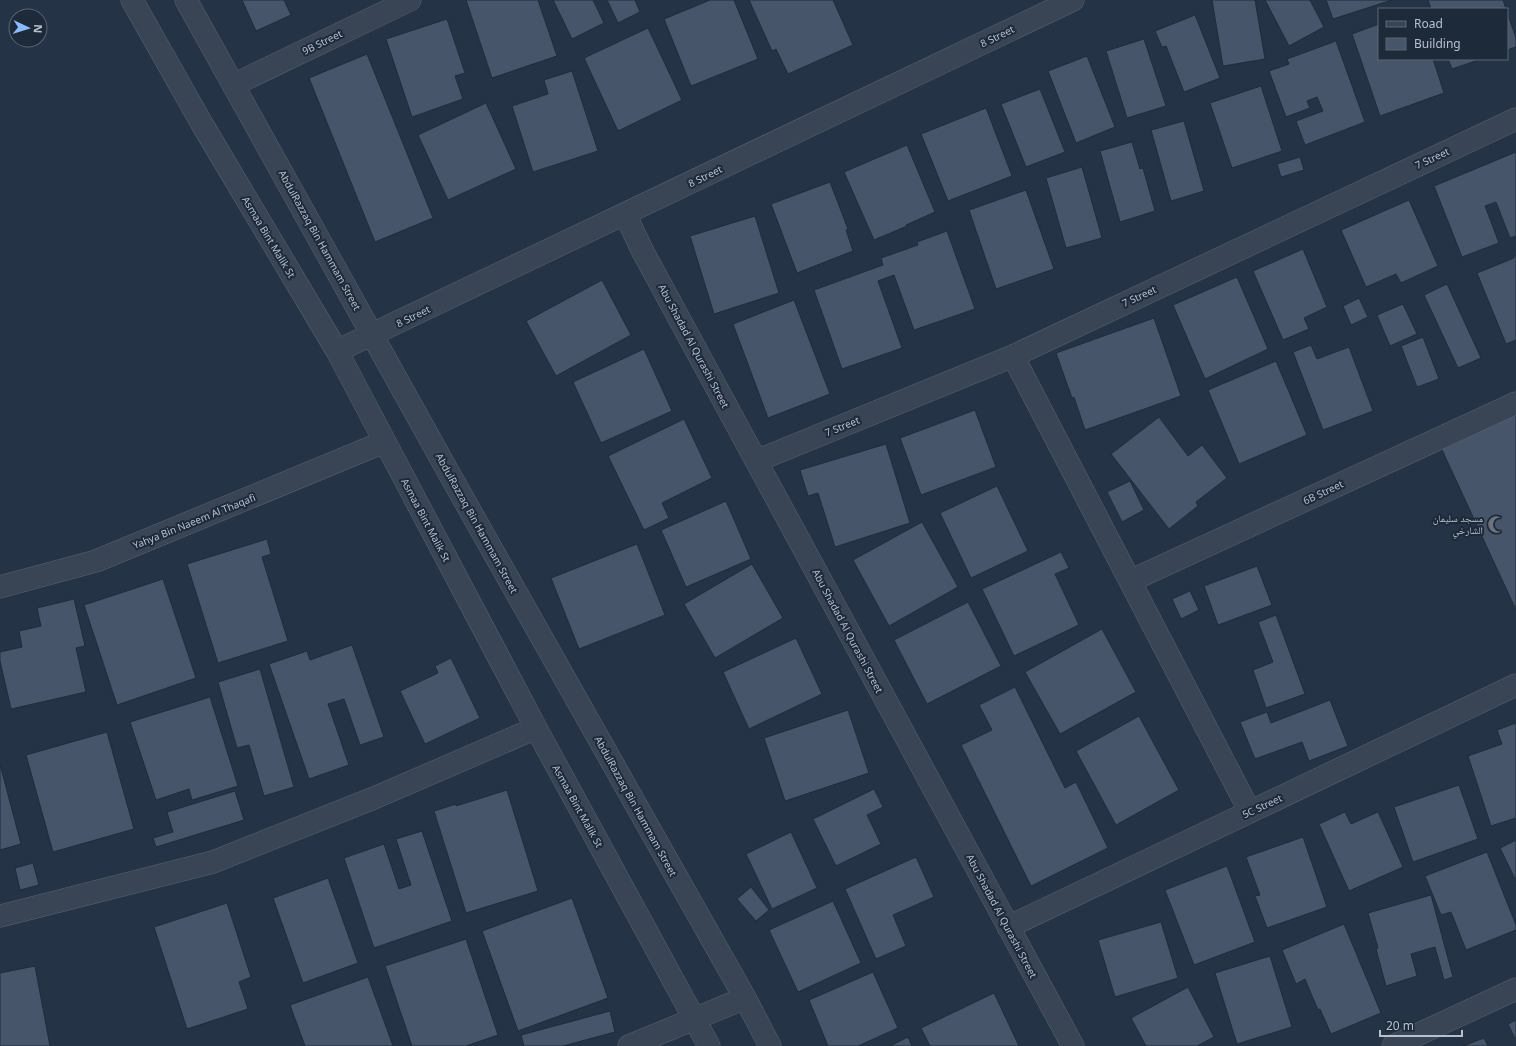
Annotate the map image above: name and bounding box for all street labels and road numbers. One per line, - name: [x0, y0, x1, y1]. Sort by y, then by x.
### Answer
- street label: 8 Street: [978, 22, 1017, 50]
- street label: 9B Street: [300, 26, 345, 58]
- street label: 7 Street: [1413, 144, 1452, 172]
- street label: 8 Street: [686, 162, 725, 190]
- street label: AbdulRazzaq Bin Hammam Street: [276, 167, 365, 313]
- street label: Asmaa Bint Malik St: [239, 194, 299, 281]
- street label: Abu Shadad Al Qurashi Street: [655, 282, 733, 411]
- street label: 7 Street: [1120, 282, 1159, 310]
- street label: 8 Street: [394, 302, 433, 330]
- street label: 7 Street: [823, 413, 862, 439]
- street label: AbdulRazzaq Bin Hammam Street: [433, 450, 522, 596]
- street label: Asmaa Bint Malik St: [398, 476, 454, 565]
- street label: 6B Street: [1301, 476, 1346, 507]
- street label: Yahya Bin Naeem Al Thaqafi: [131, 490, 257, 552]
- street label: Abu Shadad Al Qurashi Street: [809, 567, 887, 696]
- street label: AbdulRazzaq Bin Hammam Street: [592, 733, 681, 879]
- street label: Asmaa Bint Malik St: [549, 762, 607, 850]
- street label: 5C Street: [1240, 790, 1285, 821]
- street label: Abu Shadad Al Qurashi Street: [963, 852, 1041, 981]

